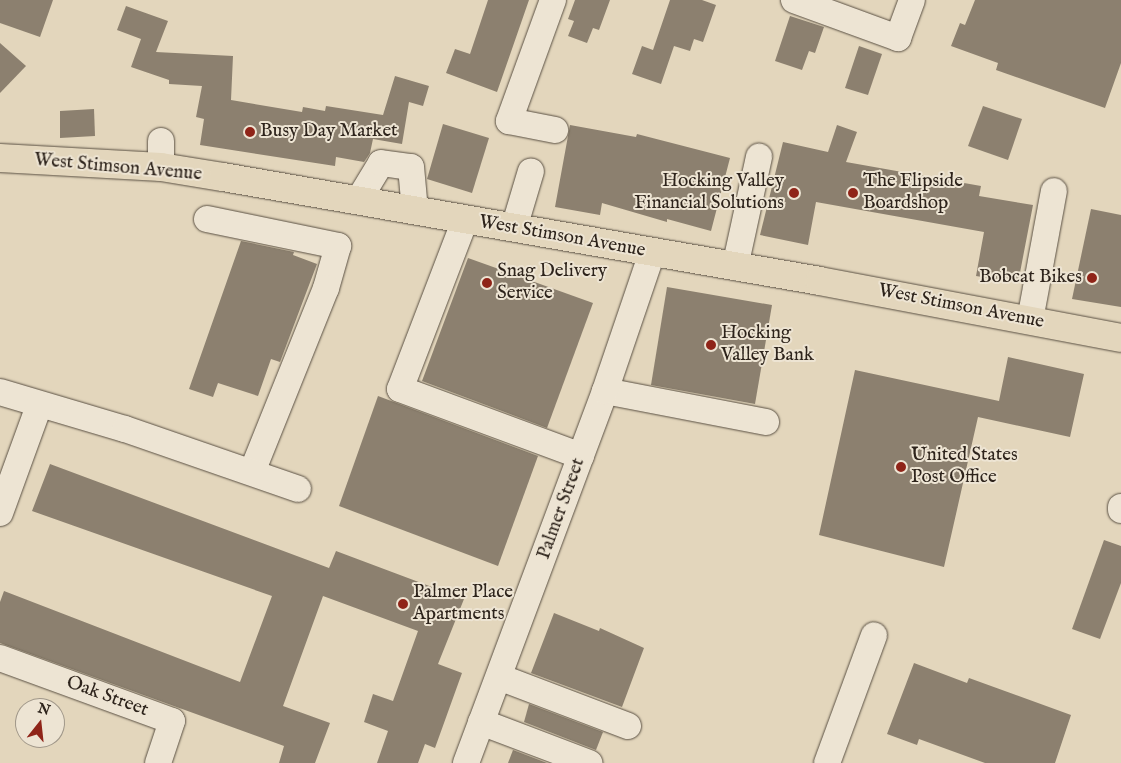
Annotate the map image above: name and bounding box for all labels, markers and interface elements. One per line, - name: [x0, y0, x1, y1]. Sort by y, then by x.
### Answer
- place label: Busy Day Market: [260, 121, 398, 143]
- marker: Busy Day Market: [244, 126, 256, 138]
- street label: West Stimson Avenue: [33, 149, 203, 187]
- place label: Hocking Valley Financial Solutions: [634, 171, 784, 215]
- place label: The Flipside Boardshop: [863, 171, 963, 215]
- marker: Hocking Valley Financial Solutions: [788, 187, 800, 199]
- marker: The Flipside Boardshop: [847, 187, 859, 199]
- street label: West Stimson Avenue: [477, 211, 647, 263]
- place label: Snag Delivery Service: [497, 261, 607, 305]
- place label: Bobcat Bikes: [979, 267, 1082, 289]
- marker: Bobcat Bikes: [1086, 272, 1098, 284]
- marker: Snag Delivery Service: [481, 277, 493, 289]
- street label: West Stimson Avenue: [876, 280, 1046, 334]
- place label: Hocking Valley Bank: [721, 323, 814, 367]
- marker: Hocking Valley Bank: [705, 339, 717, 351]
- place label: United States Post Office: [911, 445, 1018, 489]
- street label: Palmer Street: [533, 455, 591, 563]
- marker: United States Post Office: [895, 461, 907, 473]
- place label: Palmer Place Apartments: [413, 582, 513, 626]
- marker: Palmer Place Apartments: [397, 598, 409, 610]
- street label: Oak Street: [63, 672, 151, 722]
- north arrow: [15, 698, 65, 748]
- text: N: [36, 699, 52, 720]

